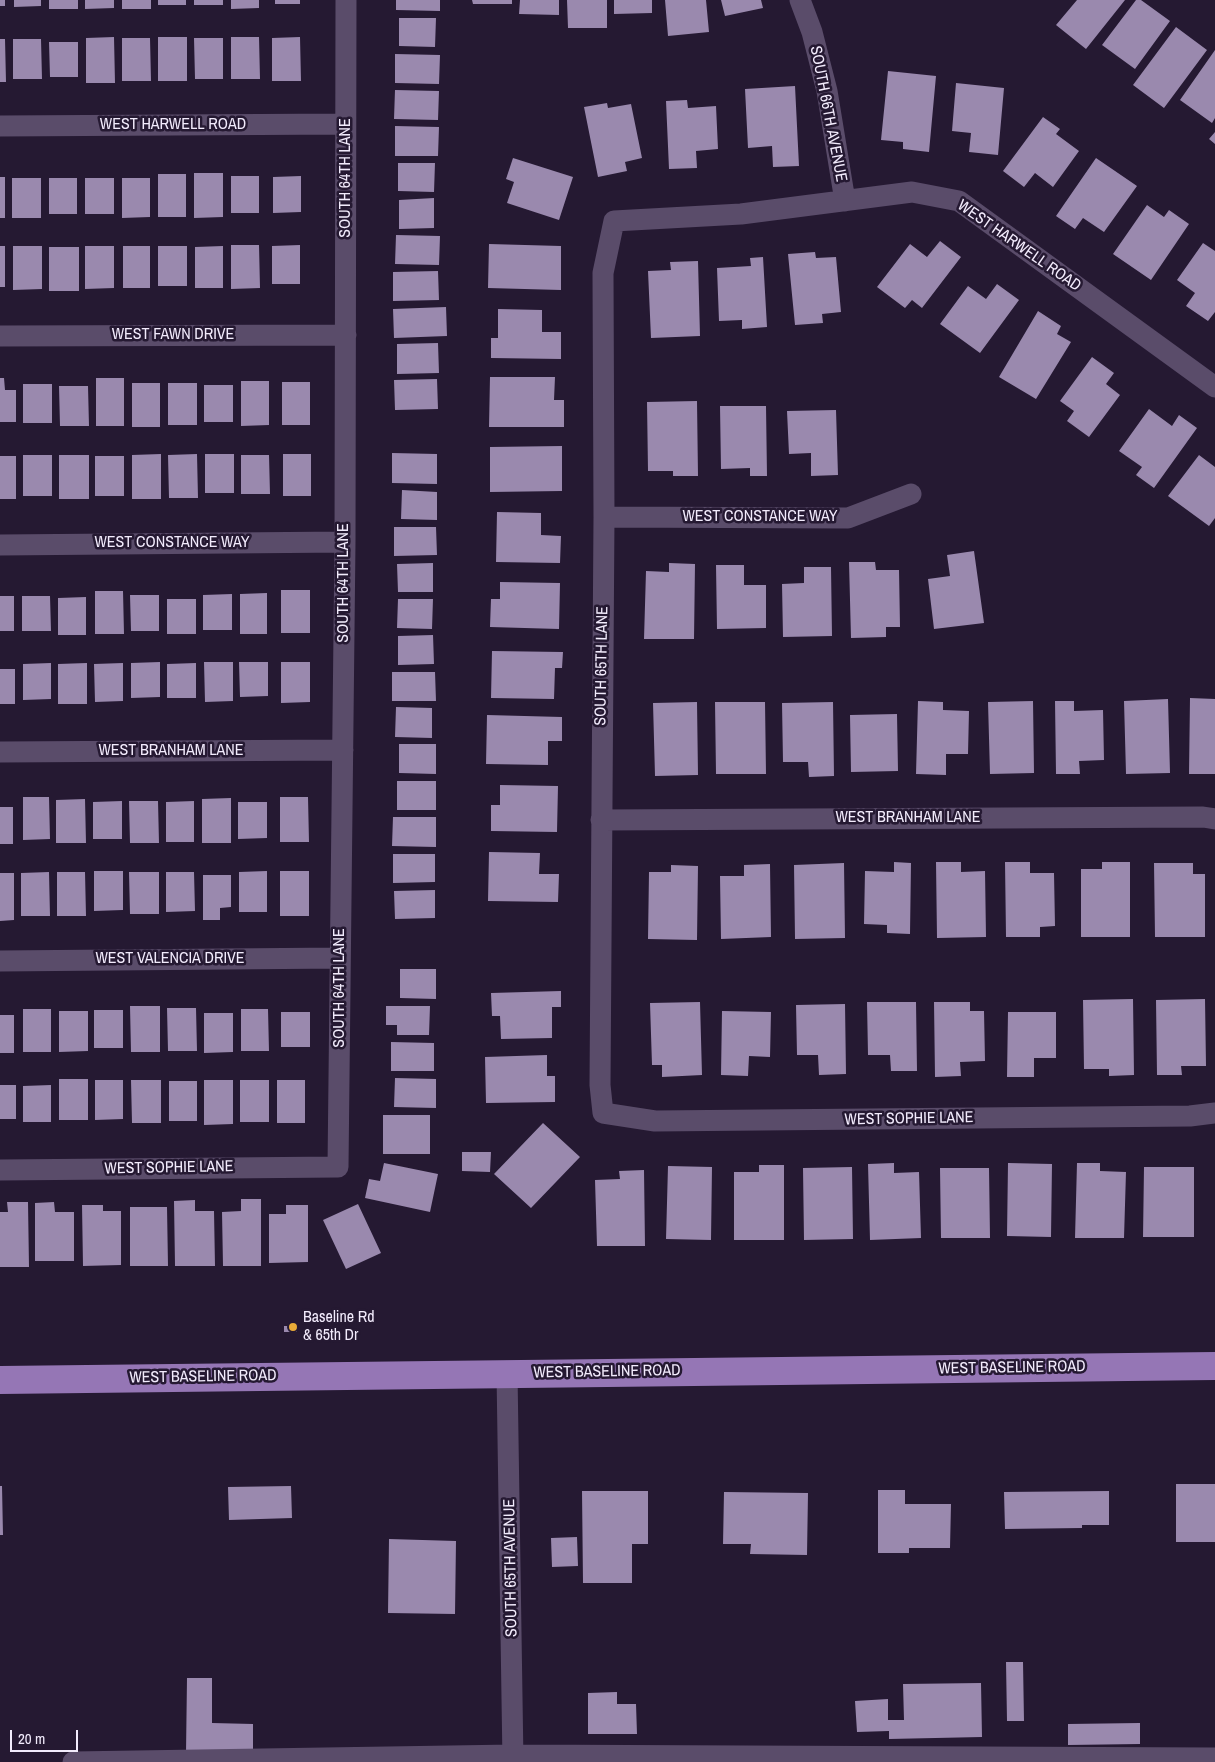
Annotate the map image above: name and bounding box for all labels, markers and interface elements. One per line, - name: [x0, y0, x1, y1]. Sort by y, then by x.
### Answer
- street label: SOUTH 66TH AVENUE: [805, 44, 851, 184]
- street label: WEST HARWELL ROAD: [100, 115, 246, 135]
- street label: SOUTH 64TH LANE: [336, 118, 356, 238]
- street label: WEST HARWELL ROAD: [954, 196, 1084, 296]
- street label: WEST FAWN DRIVE: [112, 325, 234, 345]
- street label: WEST CONSTANCE WAY: [682, 507, 838, 527]
- street label: SOUTH 64TH LANE: [334, 523, 354, 643]
- street label: WEST CONSTANCE WAY: [94, 533, 250, 553]
- street label: SOUTH 65TH LANE: [591, 606, 613, 726]
- street label: WEST BRANHAM LANE: [98, 741, 244, 761]
- street label: WEST BRANHAM LANE: [835, 808, 981, 828]
- street label: SOUTH 64TH LANE: [330, 928, 350, 1048]
- street label: WEST VALENCIA DRIVE: [95, 949, 245, 969]
- street label: WEST SOPHIE LANE: [844, 1108, 974, 1130]
- street label: WEST SOPHIE LANE: [104, 1157, 234, 1179]
- place label: Baseline Rd & 65th Dr: [303, 1308, 374, 1346]
- marker: Baseline Rd & 65th Dr: [287, 1321, 299, 1333]
- street label: WEST BASELINE ROAD: [938, 1357, 1086, 1379]
- street label: WEST BASELINE ROAD: [533, 1361, 681, 1383]
- street label: WEST BASELINE ROAD: [129, 1366, 277, 1388]
- street label: SOUTH 65TH AVENUE: [500, 1499, 522, 1637]
- scale bar: [12, 1720, 80, 1752]
- text: 20 m: [18, 1728, 45, 1749]

